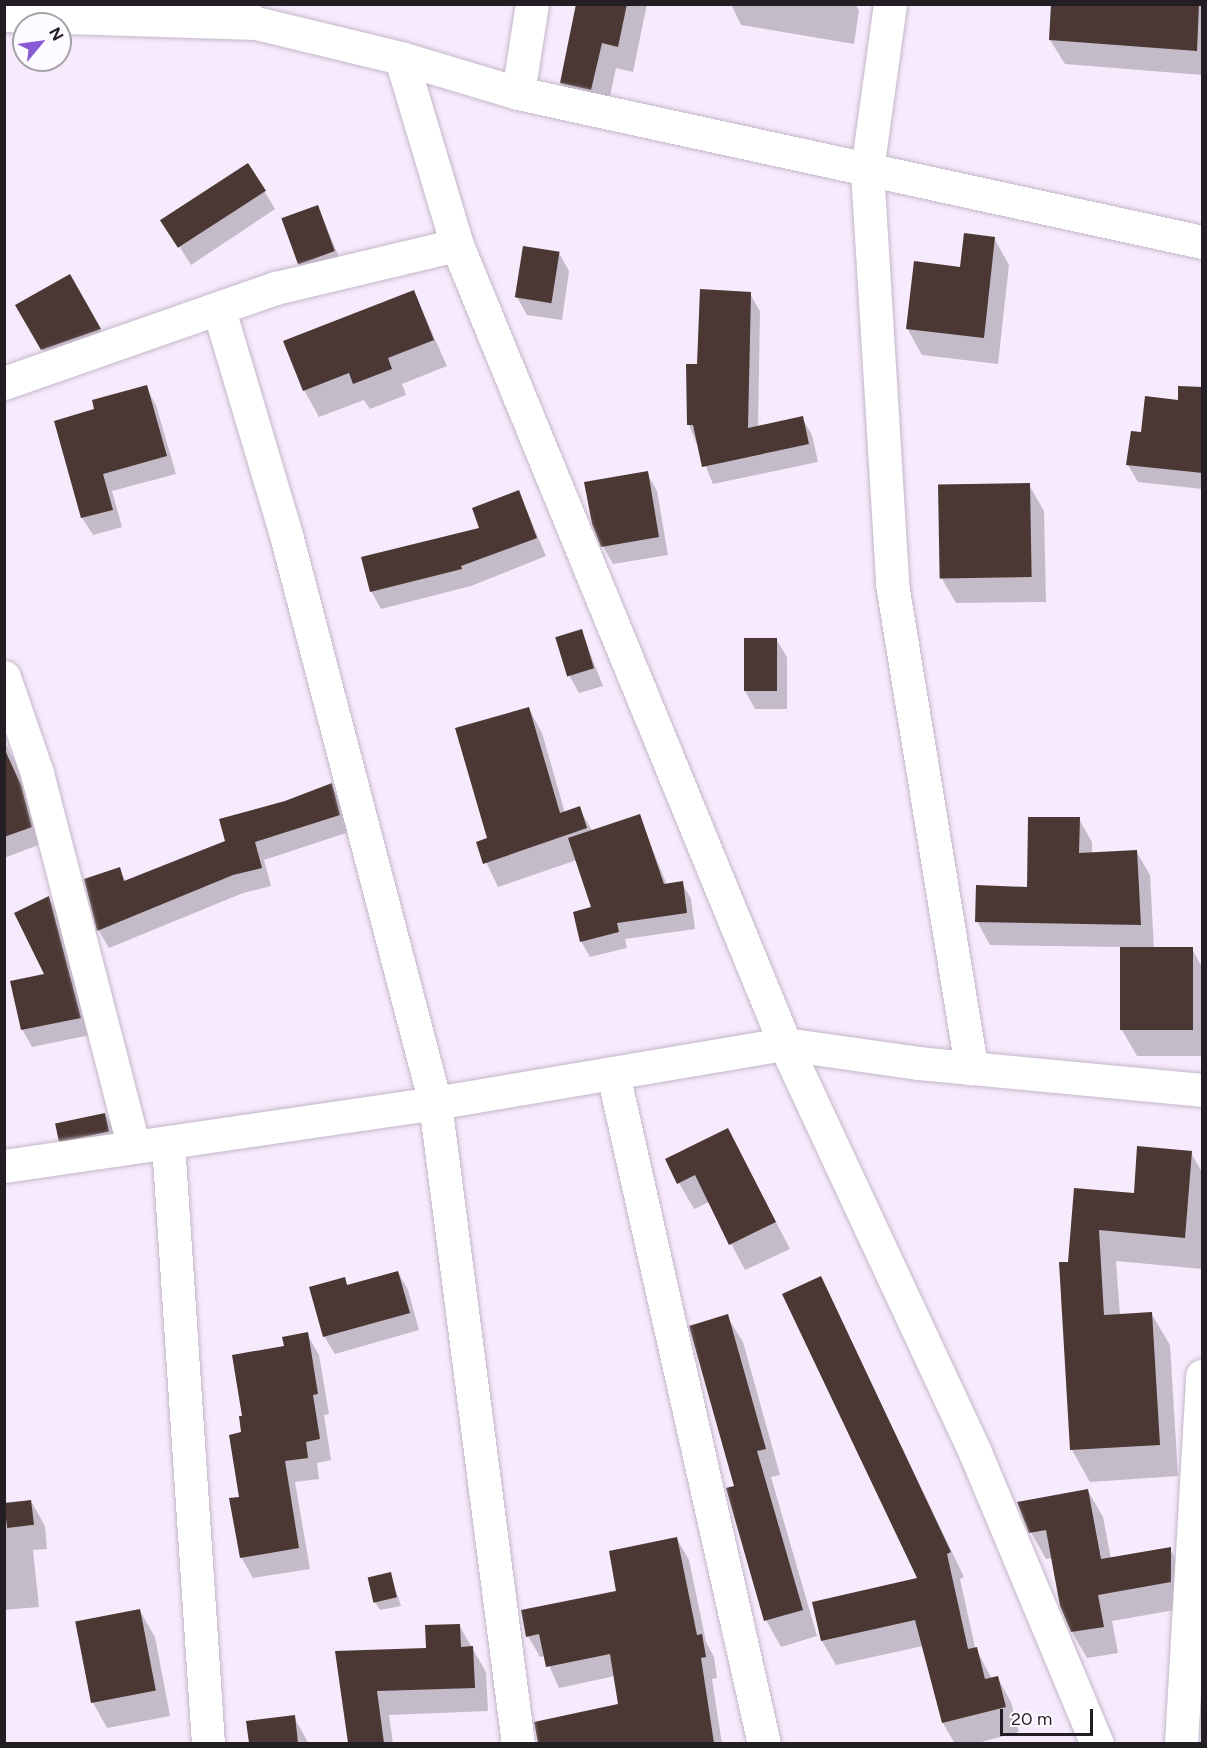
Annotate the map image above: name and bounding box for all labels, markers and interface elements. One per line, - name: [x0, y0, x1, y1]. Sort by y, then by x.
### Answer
- north arrow: [12, 12, 72, 72]
- text: N: [45, 24, 68, 44]
- scale bar: [1003, 1697, 1096, 1735]
- text: 20 m: [1011, 1708, 1052, 1730]

